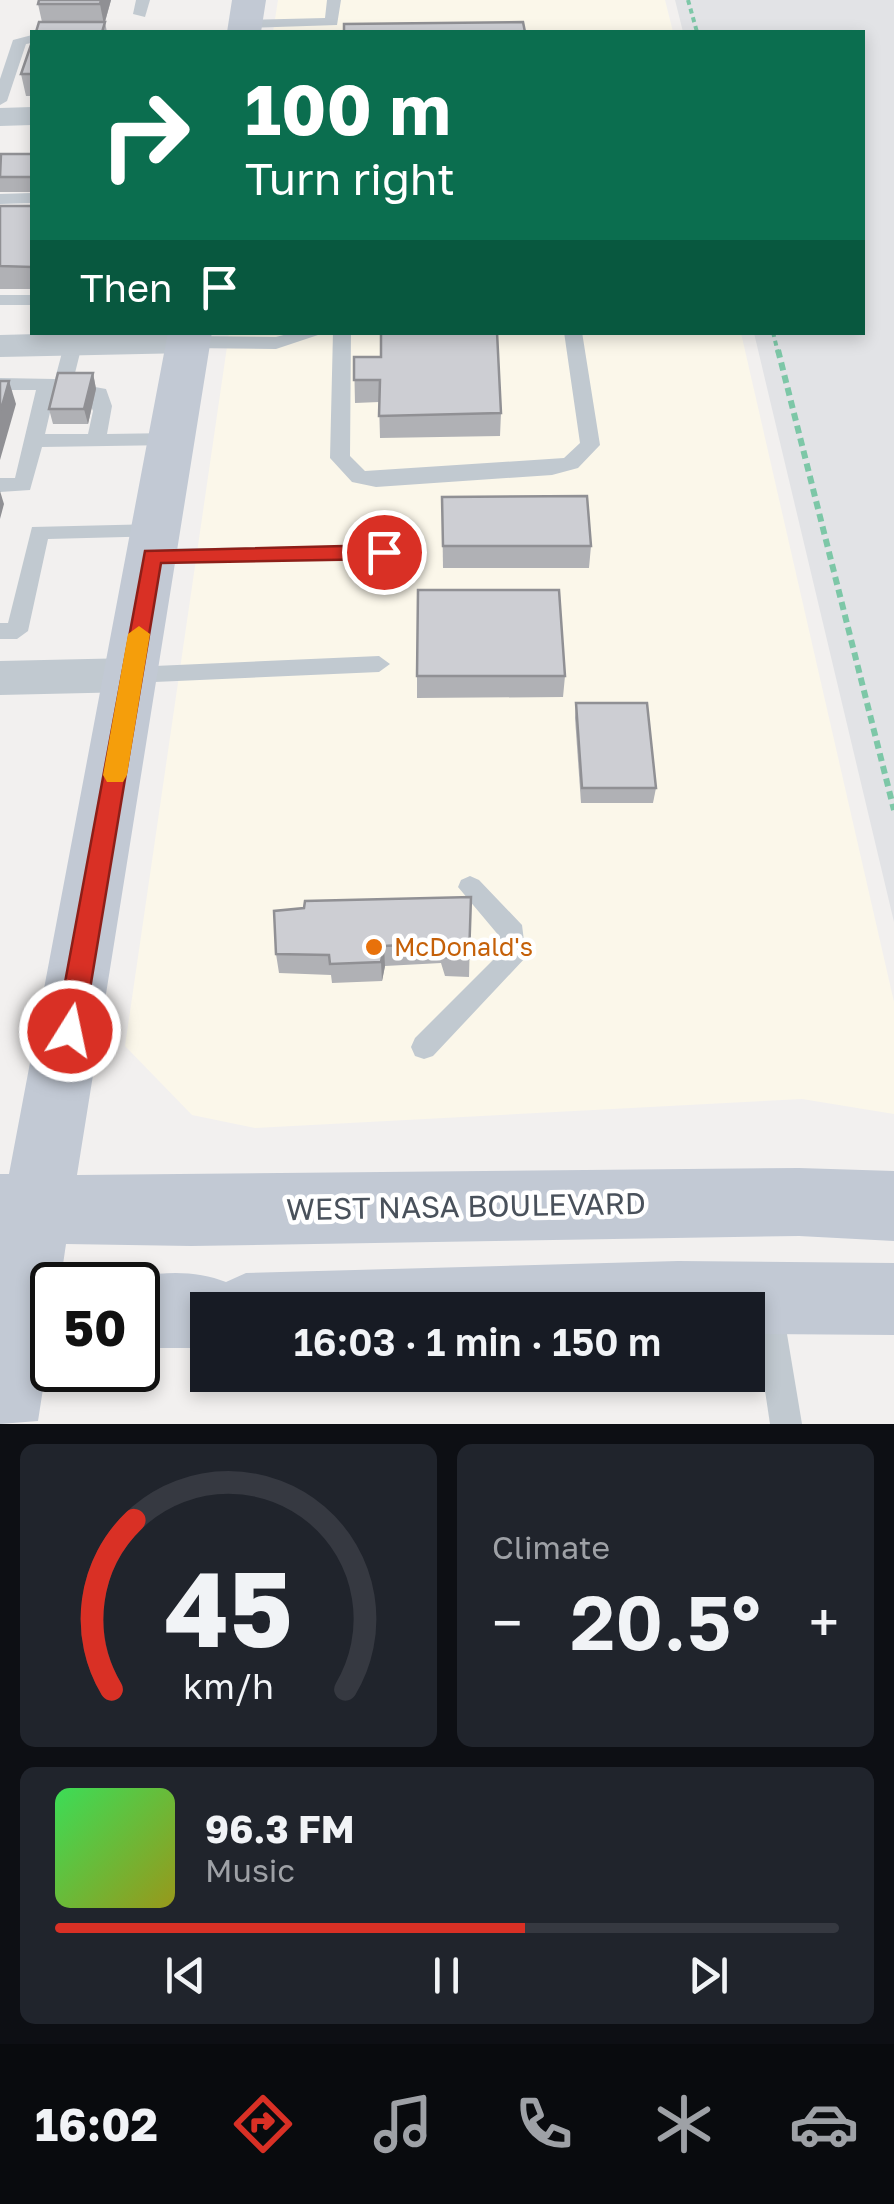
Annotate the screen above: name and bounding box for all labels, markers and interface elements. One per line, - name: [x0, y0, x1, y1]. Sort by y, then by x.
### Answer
- text: 100 m: [245, 66, 451, 150]
- icon: right: [80, 70, 210, 200]
- text: Turn right: [245, 151, 455, 205]
- icon: arrive: [192, 260, 247, 315]
- text: Then: [80, 265, 172, 310]
- pin: [342, 510, 427, 595]
- icon: arrive: [357, 525, 412, 580]
- place label: McDonald's: [394, 931, 533, 962]
- marker: McDonald's: [363, 936, 385, 958]
- position arrow: [18, 979, 122, 1083]
- street label: WEST NASA BOULEVARD: [286, 1185, 646, 1227]
- speed limit sign: 50: [30, 1262, 160, 1392]
- text: 16:03 · 1 min · 150 m: [294, 1319, 661, 1364]
- text: Climate: [492, 1528, 610, 1566]
- text: 45: [164, 1545, 293, 1670]
- text: 20.5°: [570, 1576, 761, 1667]
- text: −: [492, 1589, 522, 1655]
- text: +: [809, 1589, 839, 1655]
- text: km/h: [183, 1664, 274, 1707]
- text: 96.3 FM: [205, 1806, 355, 1851]
- text: Music: [205, 1851, 295, 1889]
- icon: previous: [158, 1948, 213, 2003]
- icon: pause: [419, 1948, 474, 2003]
- icon: next: [681, 1948, 736, 2003]
- icon: directions: [228, 2089, 298, 2159]
- icon: music: [368, 2089, 438, 2159]
- icon: phone: [509, 2089, 579, 2159]
- icon: climate: [649, 2089, 719, 2159]
- icon: car: [789, 2089, 859, 2159]
- text: 16:02: [35, 2097, 158, 2151]

